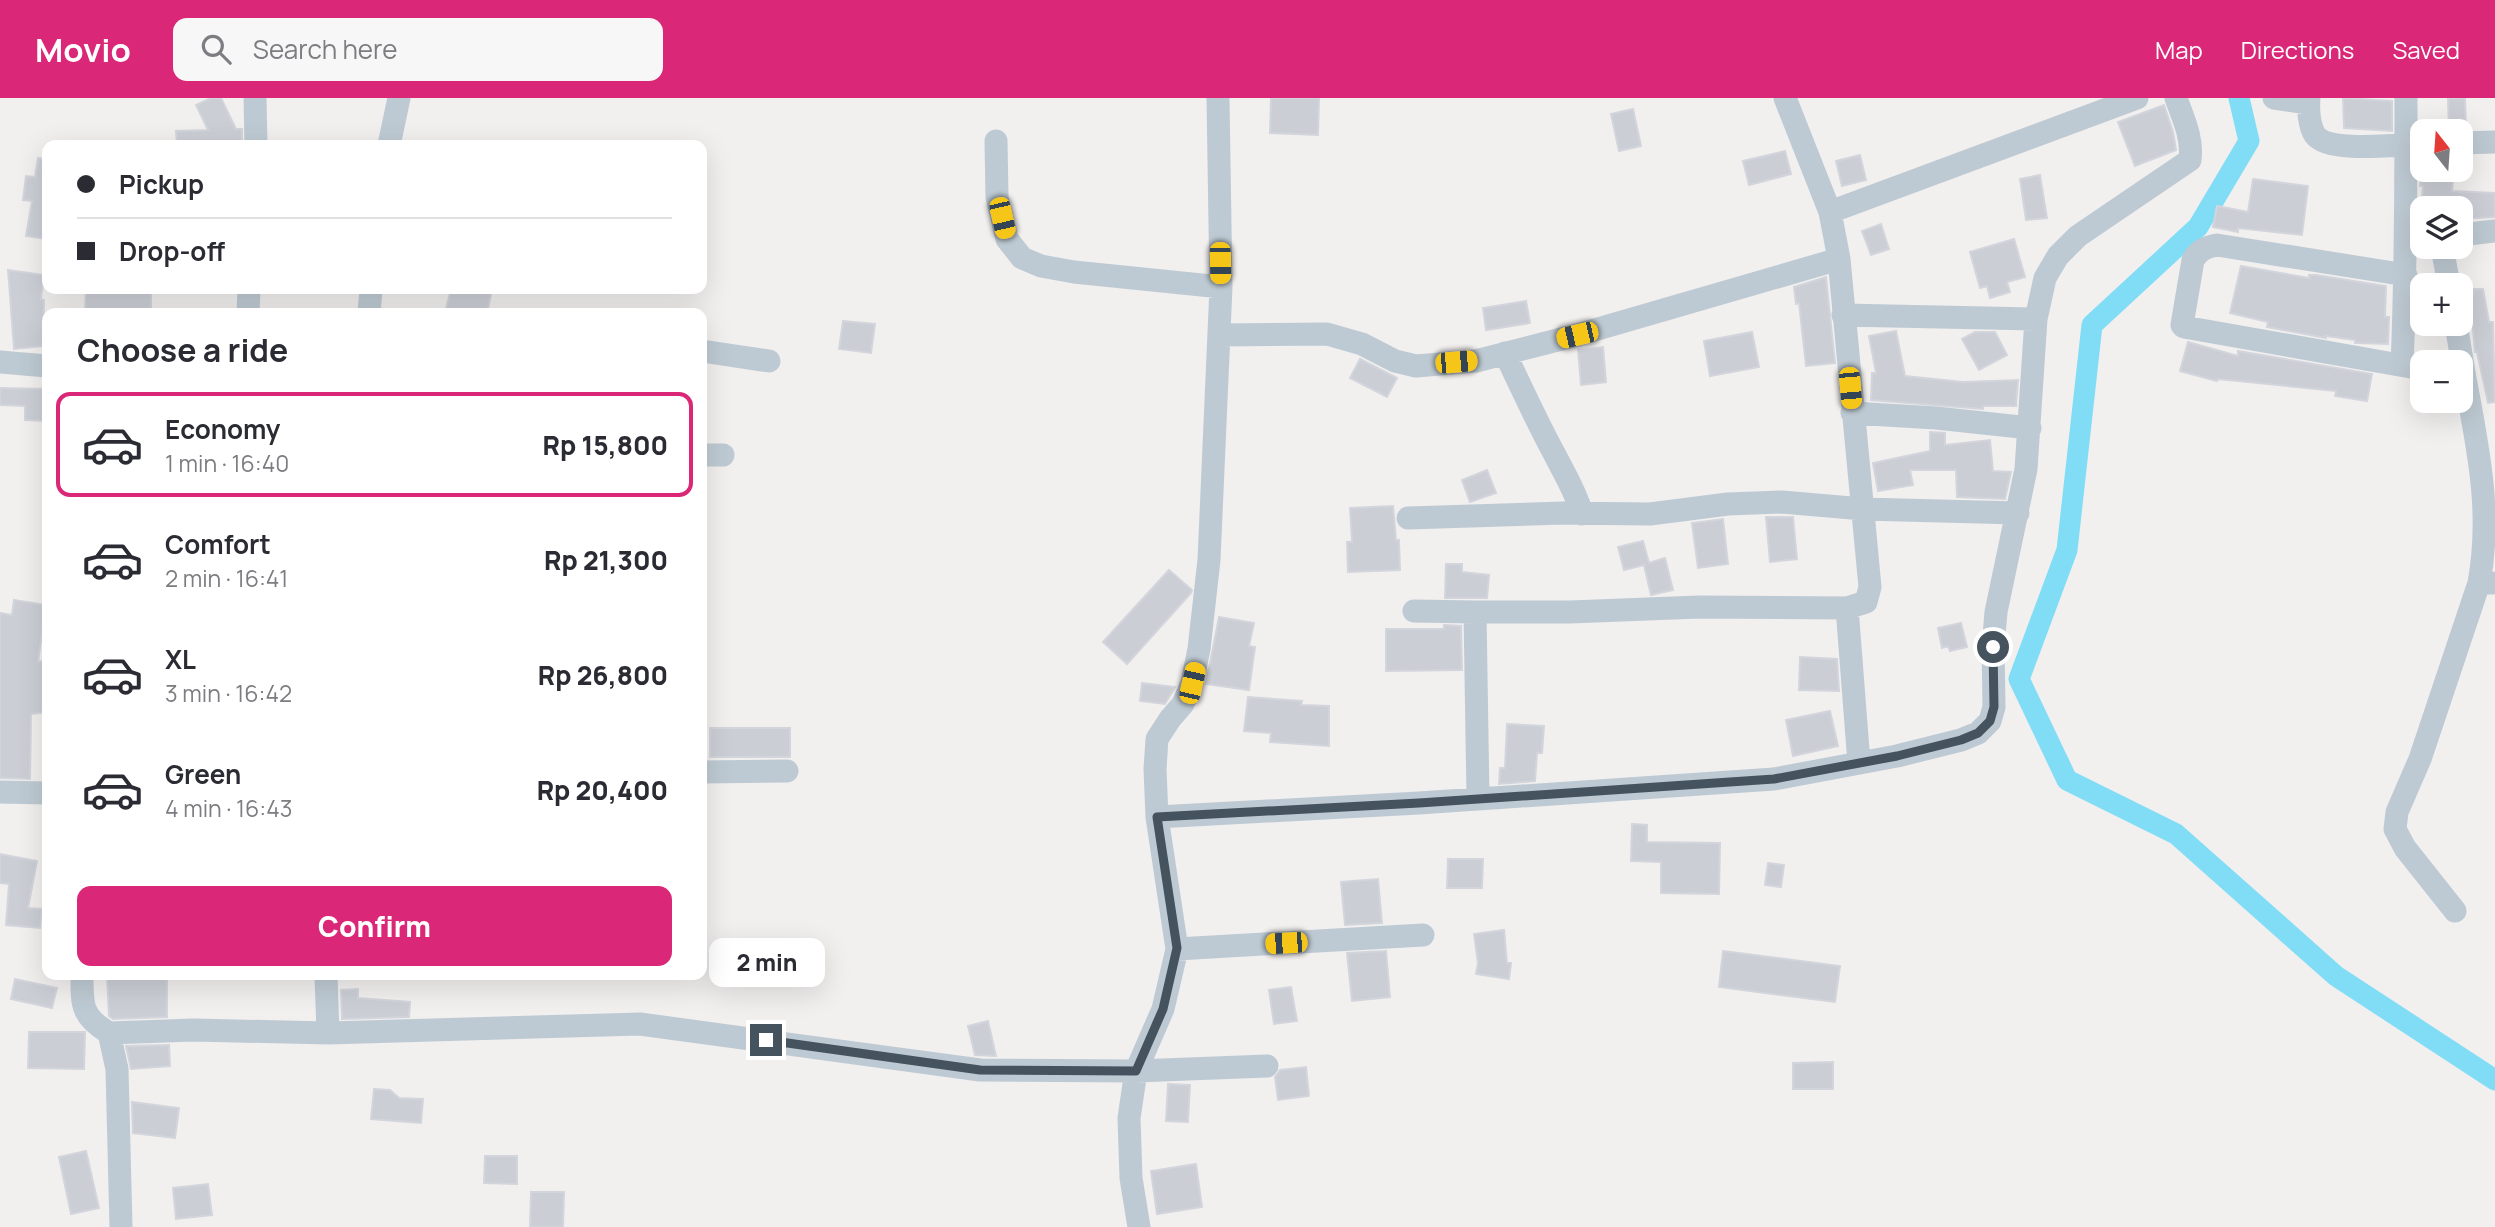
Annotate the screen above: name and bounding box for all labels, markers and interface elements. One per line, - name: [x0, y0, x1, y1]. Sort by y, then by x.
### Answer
- search box: [173, 18, 663, 81]
- text: Movio: [35, 27, 131, 72]
- icon: search: [197, 30, 235, 68]
- text: Search here: [253, 31, 397, 67]
- text: Map: [2155, 33, 2203, 66]
- text: Directions: [2241, 33, 2354, 66]
- text: Saved: [2392, 33, 2460, 66]
- north arrow: [2410, 119, 2473, 182]
- map controls: [2410, 119, 2473, 413]
- text: Pickup: [119, 166, 204, 202]
- car: [988, 195, 1017, 241]
- button: layers: [2410, 196, 2473, 259]
- text: Drop-off: [119, 233, 225, 269]
- car: [1210, 242, 1231, 284]
- button: +: [2410, 273, 2473, 336]
- car: [1555, 320, 1600, 350]
- text: Choose a ride: [77, 328, 288, 372]
- car: [1435, 350, 1478, 374]
- button: −: [2410, 350, 2473, 413]
- car: [1838, 366, 1863, 410]
- text: Economy: [165, 411, 280, 447]
- icon: car: [81, 413, 144, 476]
- text: Rp 15,800: [543, 427, 668, 463]
- text: 1 min · 16:40: [165, 447, 289, 479]
- text: Comfort: [165, 526, 271, 562]
- icon: car: [81, 528, 144, 591]
- text: Rp 21,300: [544, 542, 668, 578]
- text: 2 min · 16:41: [165, 562, 288, 594]
- route start: [1977, 631, 2009, 663]
- text: XL: [165, 641, 196, 677]
- icon: car: [81, 643, 144, 706]
- text: Rp 26,800: [538, 657, 668, 693]
- car: [1178, 660, 1207, 706]
- text: 3 min · 16:42: [165, 677, 292, 709]
- text: Green: [165, 756, 241, 792]
- icon: car: [81, 758, 144, 821]
- text: Rp 20,400: [537, 772, 668, 808]
- text: 4 min · 16:43: [165, 792, 293, 824]
- button: Confirm: [77, 886, 672, 966]
- car: [1265, 931, 1308, 955]
- callout: 2 min: [708, 939, 824, 988]
- text: 2 min: [737, 946, 798, 978]
- route end: [750, 1024, 782, 1056]

